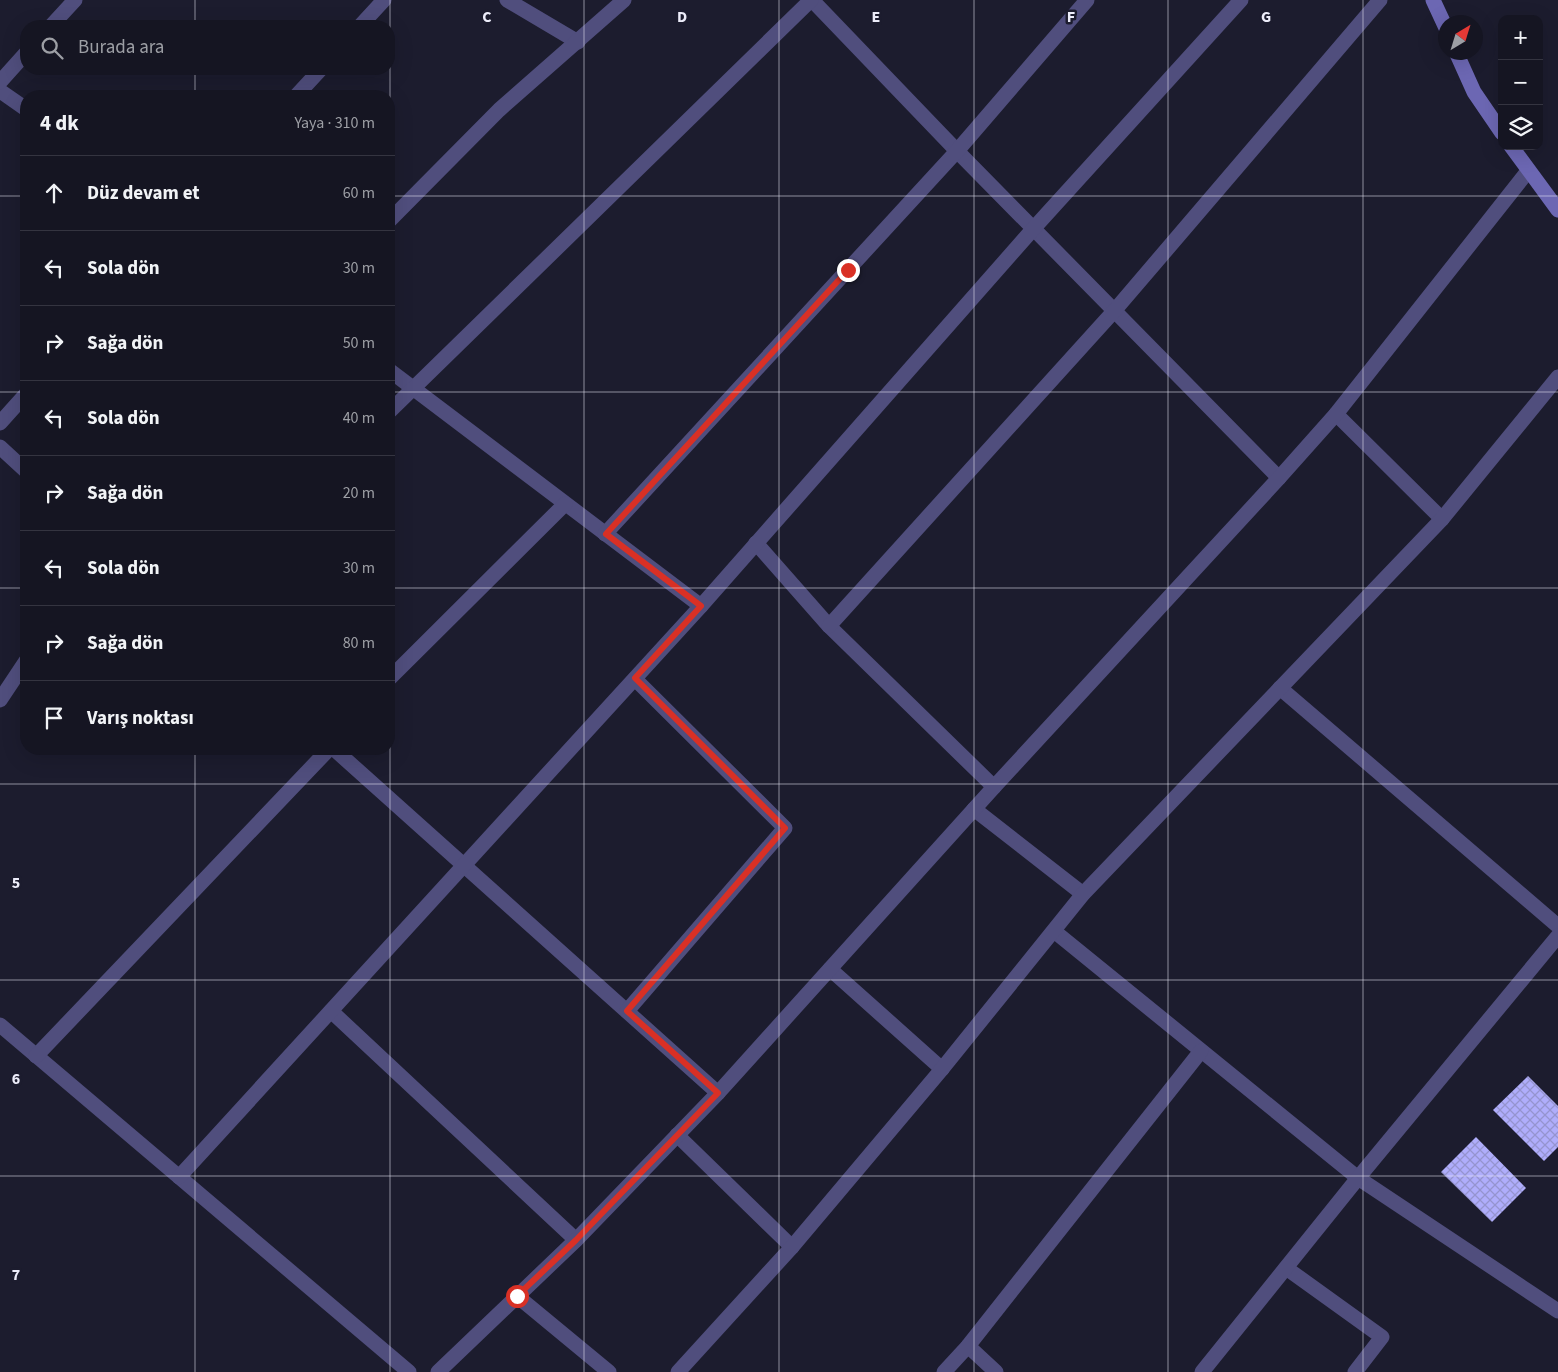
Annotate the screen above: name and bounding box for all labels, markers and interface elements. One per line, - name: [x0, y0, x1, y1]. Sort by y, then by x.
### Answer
- text: C: [482, 6, 492, 28]
- text: D: [677, 6, 687, 28]
- text: E: [872, 6, 880, 28]
- text: F: [1067, 6, 1075, 28]
- text: G: [1261, 6, 1271, 28]
- north arrow: [1438, 15, 1483, 60]
- map controls: [1498, 15, 1543, 150]
- button: +: [1498, 15, 1543, 60]
- search box: [20, 20, 395, 75]
- icon: search: [38, 34, 66, 62]
- text: Burada ara: [78, 34, 164, 61]
- button: −: [1498, 60, 1543, 105]
- button: layers: [1498, 105, 1543, 150]
- text: 4 dk: [40, 108, 79, 138]
- text: Yaya · 310 m: [294, 112, 375, 134]
- icon: ahead: [40, 179, 68, 207]
- text: Düz devam et: [87, 180, 200, 207]
- text: 60 m: [343, 182, 375, 204]
- icon: left: [40, 254, 68, 282]
- text: Sola dön: [87, 255, 160, 282]
- text: 30 m: [343, 257, 375, 279]
- route end: [837, 259, 860, 282]
- icon: right: [40, 329, 68, 357]
- text: Sağa dön: [87, 330, 163, 357]
- text: 50 m: [343, 332, 375, 354]
- icon: left: [40, 404, 68, 432]
- text: Sola dön: [87, 405, 160, 432]
- text: 40 m: [343, 407, 375, 429]
- icon: right: [40, 479, 68, 507]
- text: Sağa dön: [87, 480, 163, 507]
- text: 20 m: [343, 482, 375, 504]
- icon: left: [40, 554, 68, 582]
- text: Sola dön: [87, 555, 160, 582]
- text: 30 m: [343, 557, 375, 579]
- icon: right: [40, 629, 68, 657]
- text: Sağa dön: [87, 630, 163, 657]
- text: 80 m: [343, 632, 375, 654]
- icon: arrive: [40, 704, 68, 732]
- text: Varış noktası: [87, 705, 194, 732]
- text: 5: [12, 872, 20, 894]
- text: 6: [12, 1068, 20, 1090]
- text: 7: [12, 1264, 20, 1286]
- route start: [506, 1285, 529, 1308]

